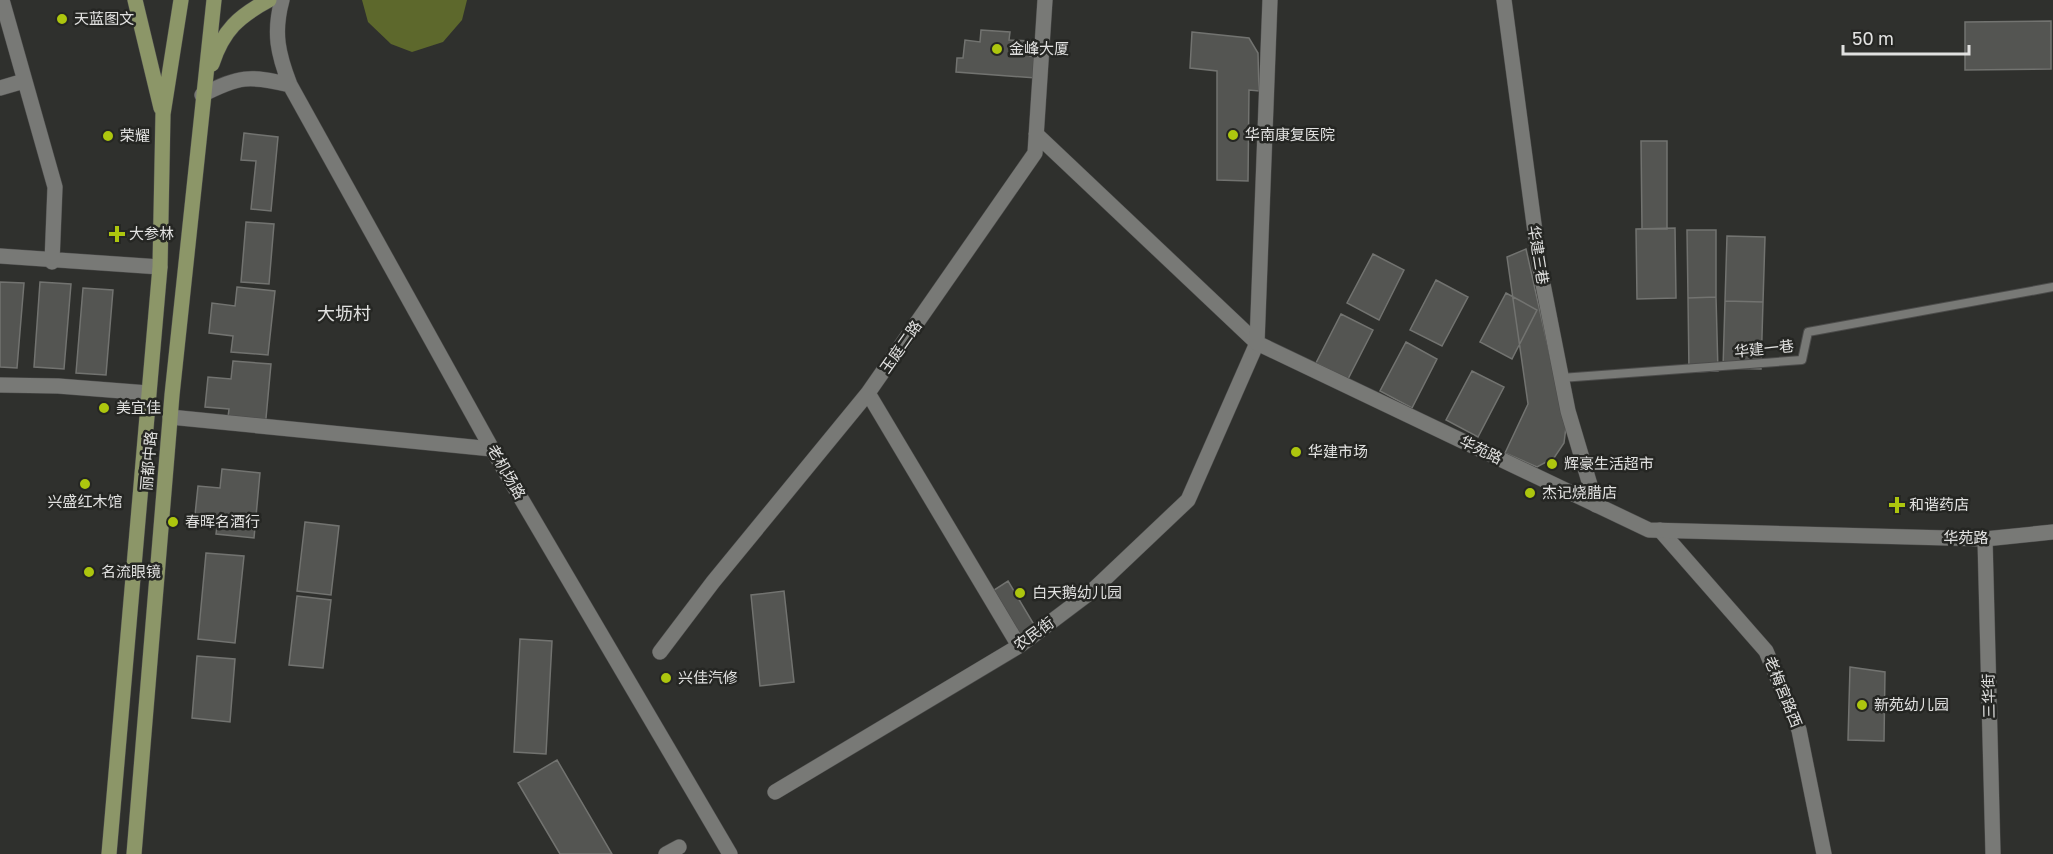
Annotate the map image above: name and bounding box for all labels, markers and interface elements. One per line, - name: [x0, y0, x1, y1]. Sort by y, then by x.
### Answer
- place label: 天蓝图文: [74, 9, 134, 27]
- marker: 天蓝图文: [55, 12, 69, 26]
- scale bar: [1843, 18, 1969, 56]
- text: 50 m: [1852, 27, 1894, 49]
- place label: 金峰大厦: [1009, 39, 1069, 57]
- marker: 金峰大厦: [990, 42, 1004, 56]
- place label: 华南康复医院: [1245, 125, 1335, 143]
- place label: 荣耀: [120, 126, 150, 144]
- marker: 华南康复医院: [1226, 128, 1240, 142]
- marker: 荣耀: [101, 129, 115, 143]
- place label: 大参林: [129, 224, 174, 242]
- street label: 华建三巷: [1525, 224, 1553, 286]
- marker: 大参林: [110, 227, 124, 241]
- district label: 大坜村: [317, 302, 371, 324]
- street label: 玉庭二路: [876, 317, 925, 376]
- street label: 华建一巷: [1733, 336, 1795, 360]
- place label: 美宜佳: [116, 398, 161, 416]
- marker: 美宜佳: [97, 401, 111, 415]
- street label: 丽都中路: [136, 430, 160, 492]
- street label: 华苑路: [1457, 431, 1506, 467]
- street label: 老机场路: [484, 441, 530, 502]
- place label: 华建市场: [1308, 442, 1368, 460]
- marker: 华建市场: [1289, 445, 1303, 459]
- place label: 辉豪生活超市: [1564, 454, 1654, 472]
- marker: 辉豪生活超市: [1545, 457, 1559, 471]
- marker: 兴盛红木馆: [78, 477, 92, 491]
- place label: 杰记烧腊店: [1542, 483, 1617, 501]
- marker: 杰记烧腊店: [1523, 486, 1537, 500]
- place label: 兴盛红木馆: [47, 492, 123, 510]
- place label: 和谐药店: [1909, 495, 1969, 513]
- marker: 和谐药店: [1890, 498, 1904, 512]
- place label: 春晖名酒行: [185, 512, 260, 530]
- marker: 春晖名酒行: [166, 515, 180, 529]
- street label: 华苑路: [1943, 528, 1989, 546]
- place label: 名流眼镜: [101, 562, 161, 580]
- marker: 名流眼镜: [82, 565, 96, 579]
- place label: 白天鹅幼儿园: [1032, 583, 1122, 601]
- marker: 白天鹅幼儿园: [1013, 586, 1027, 600]
- street label: 农民街: [1010, 613, 1057, 654]
- street label: 老梅宮路西: [1762, 653, 1806, 730]
- place label: 兴佳汽修: [678, 668, 738, 686]
- marker: 兴佳汽修: [659, 671, 673, 685]
- street label: 三华街: [1979, 673, 1997, 719]
- place label: 新苑幼儿园: [1874, 695, 1949, 713]
- marker: 新苑幼儿园: [1855, 698, 1869, 712]

